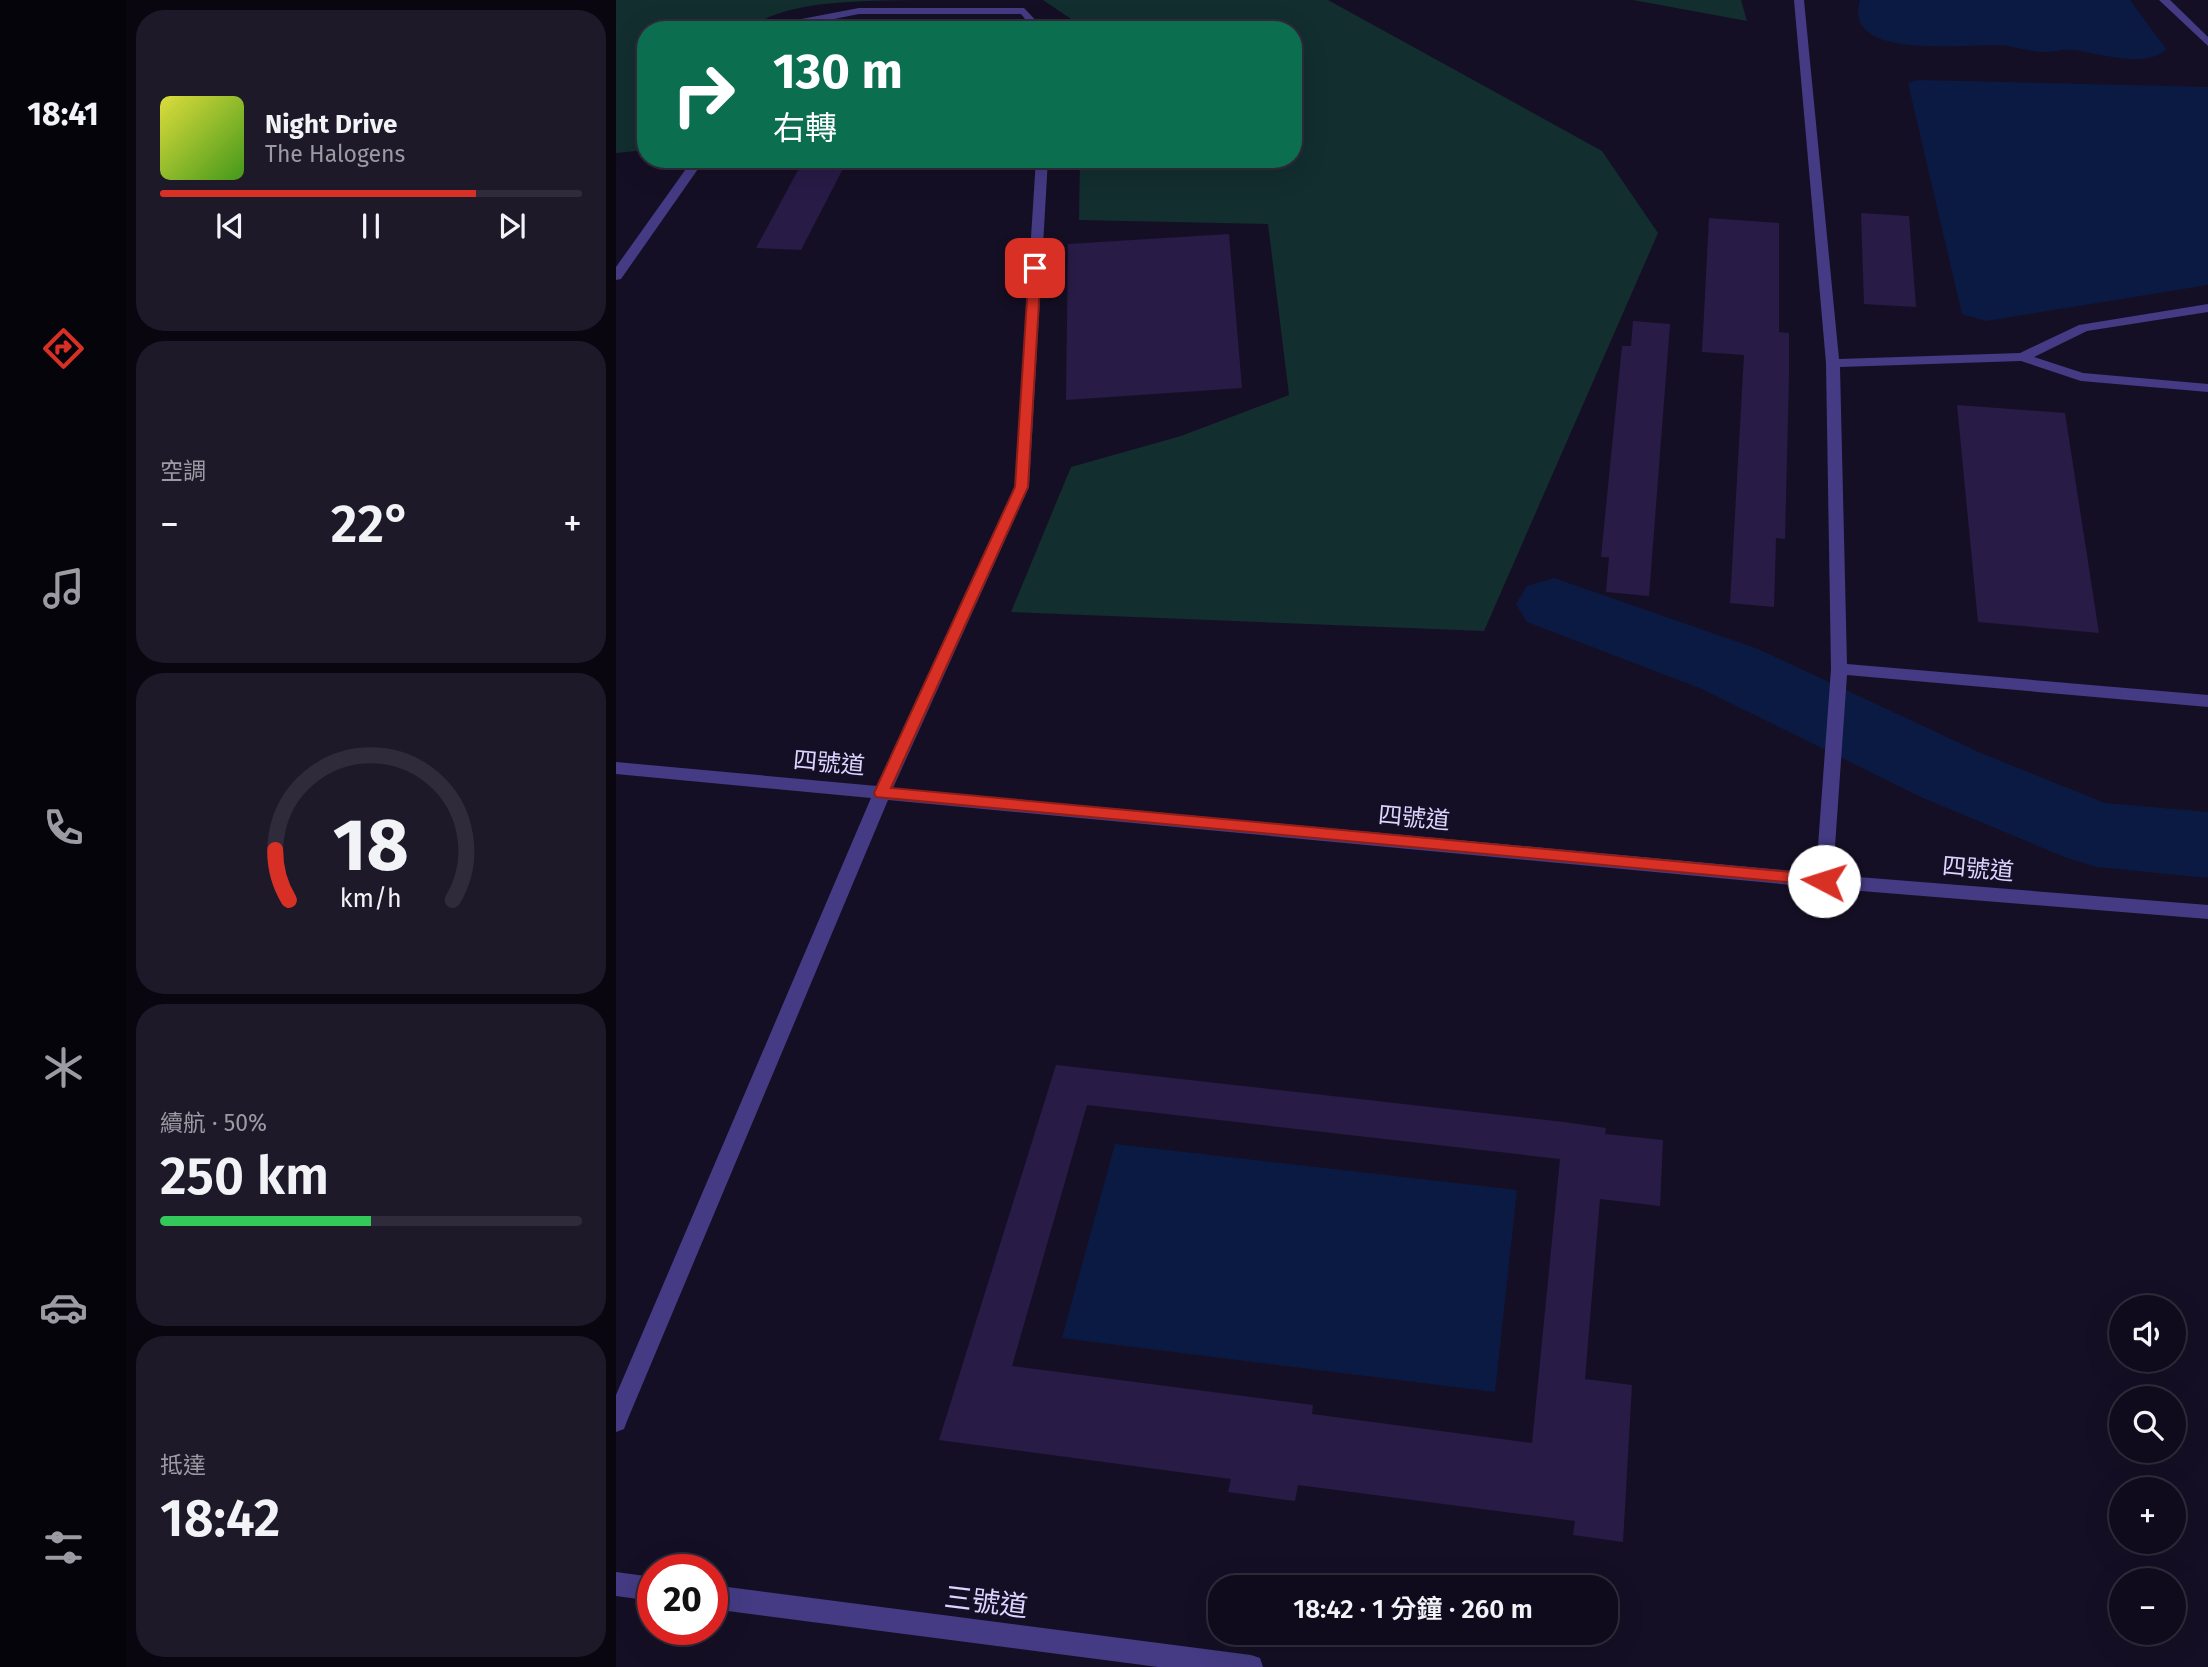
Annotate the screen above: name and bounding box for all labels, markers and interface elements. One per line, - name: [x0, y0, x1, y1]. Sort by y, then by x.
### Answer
- text: 130 m: [773, 42, 903, 101]
- icon: right: [658, 49, 749, 140]
- text: 18:41: [27, 95, 99, 133]
- text: Night Drive: [265, 109, 397, 140]
- text: 右轉: [773, 109, 837, 147]
- text: The Halogens: [265, 140, 405, 168]
- icon: previous: [211, 207, 249, 245]
- icon: pause: [352, 207, 390, 245]
- icon: next: [493, 207, 531, 245]
- pin: [1005, 238, 1065, 298]
- icon: arrive: [1016, 249, 1054, 287]
- icon: directions: [39, 324, 88, 373]
- text: 空調: [160, 457, 206, 485]
- text: 22°: [331, 493, 411, 556]
- text: −: [160, 501, 179, 547]
- text: +: [563, 501, 582, 547]
- icon: music: [39, 564, 88, 613]
- street label: 四號道: [792, 746, 866, 780]
- street label: 四號道: [1377, 801, 1451, 835]
- text: 18: [333, 802, 409, 889]
- icon: phone: [39, 803, 88, 852]
- position arrow: [1787, 844, 1861, 918]
- street label: 四號道: [1941, 852, 2015, 886]
- text: km/h: [340, 883, 402, 913]
- icon: climate: [39, 1043, 88, 1092]
- text: 續航 · 50%: [160, 1109, 267, 1137]
- text: 250 km: [160, 1145, 329, 1208]
- icon: car: [39, 1283, 88, 1332]
- map controls: [2109, 1295, 2186, 1645]
- button: sound: [2109, 1295, 2186, 1372]
- button: search: [2109, 1386, 2186, 1463]
- text: 抵達: [160, 1451, 206, 1479]
- button: +: [2109, 1477, 2186, 1554]
- text: 18:42: [160, 1487, 280, 1550]
- icon: filters: [39, 1523, 88, 1572]
- speed limit sign: 20: [637, 1554, 728, 1645]
- button: −: [2109, 1568, 2186, 1645]
- street label: 三號道: [942, 1581, 1030, 1623]
- text: 18:42 · 1 分鐘 · 260 m: [1293, 1594, 1533, 1625]

